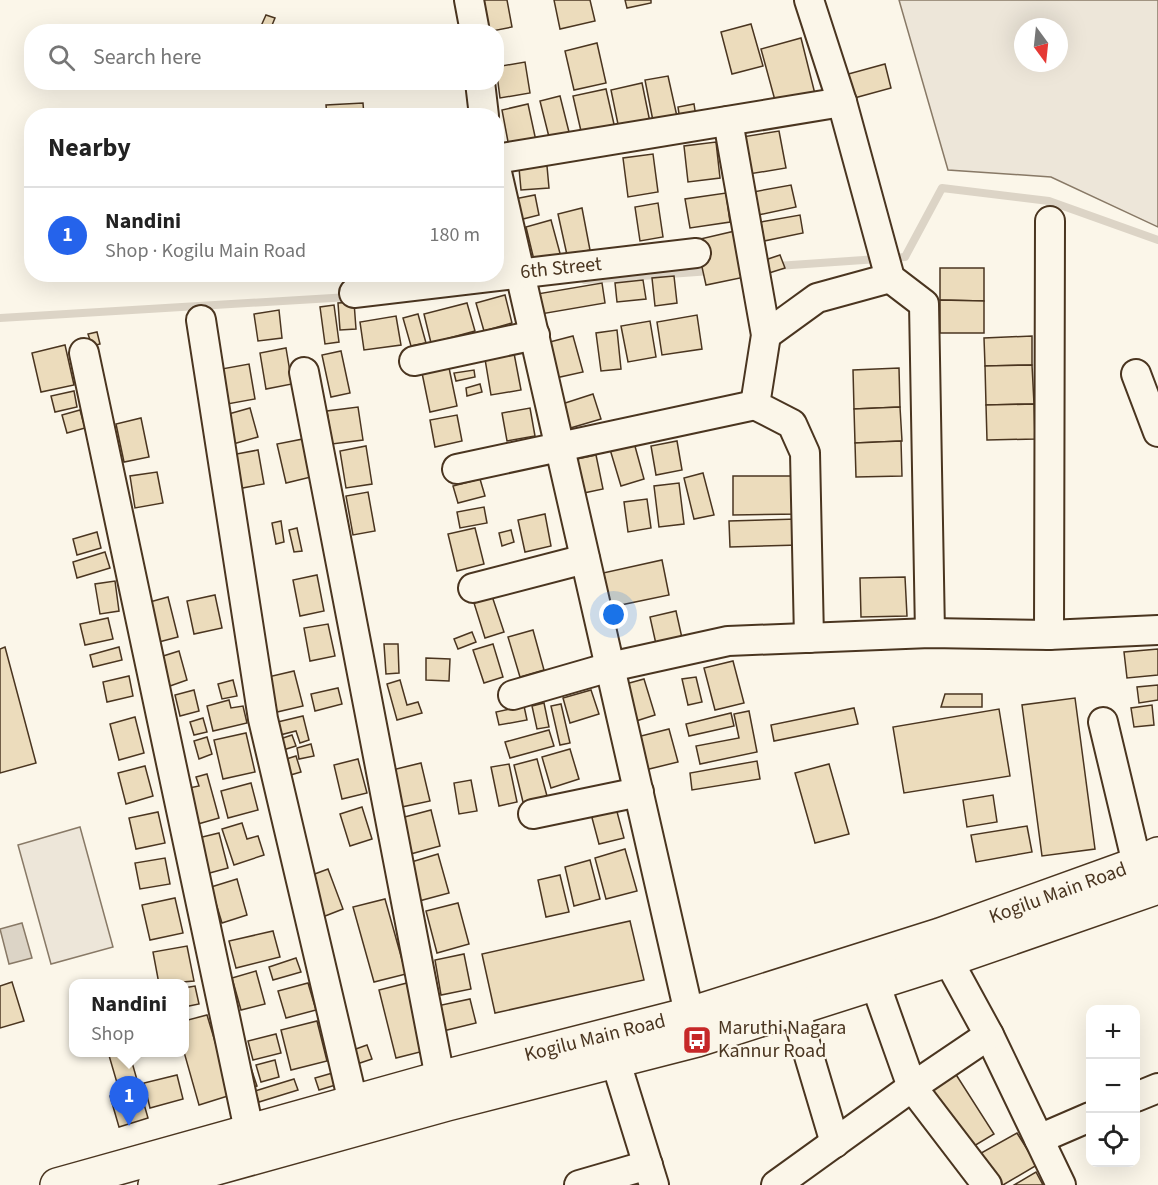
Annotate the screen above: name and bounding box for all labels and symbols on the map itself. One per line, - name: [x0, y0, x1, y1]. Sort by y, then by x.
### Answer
- north arrow: [1014, 18, 1068, 72]
- street label: 6th Street: [519, 250, 603, 286]
- your location: [599, 600, 628, 629]
- street label: Kogilu Main Road: [985, 855, 1131, 931]
- street label: Kogilu Main Road: [521, 1007, 669, 1069]
- place label: Maruthi Nagara Kannur Road: [718, 1014, 846, 1065]
- bus stop icon: Maruthi Nagara Kannur Road: [681, 1024, 713, 1056]
- pin: 1: [110, 1076, 148, 1126]

